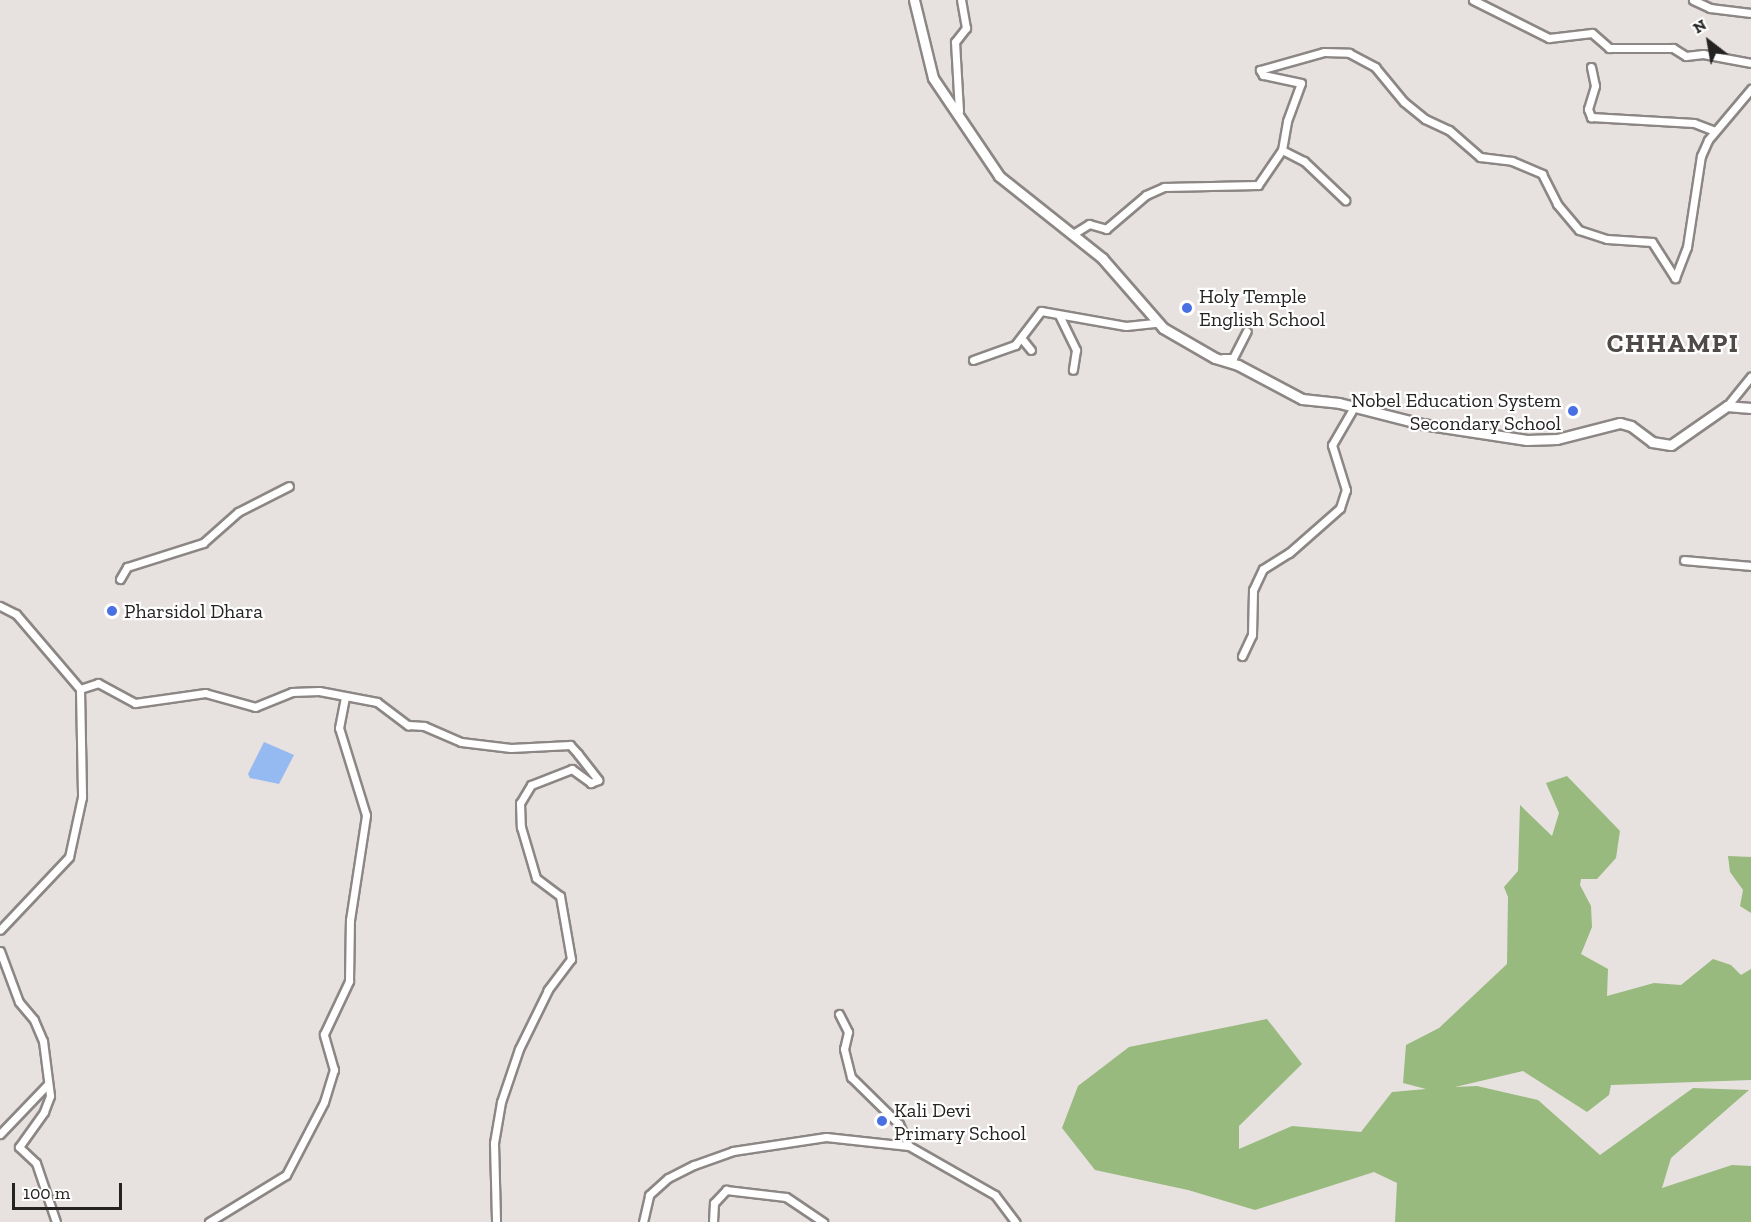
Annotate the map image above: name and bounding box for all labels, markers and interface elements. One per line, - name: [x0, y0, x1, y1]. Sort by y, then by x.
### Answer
- north arrow: [1679, 12, 1739, 72]
- text: N: [1689, 15, 1710, 37]
- place label: Holy Temple English School: [1199, 284, 1326, 331]
- marker: Holy Temple English School: [1180, 301, 1194, 315]
- district label: CHHAMPI: [1607, 328, 1739, 360]
- place label: Nobel Education System Secondary School: [1351, 388, 1561, 435]
- marker: Nobel Education System Secondary School: [1566, 404, 1580, 418]
- place label: Pharsidol Dhara: [124, 599, 263, 623]
- marker: Pharsidol Dhara: [105, 604, 119, 618]
- place label: Kali Devi Primary School: [894, 1098, 1026, 1145]
- marker: Kali Devi Primary School: [875, 1114, 889, 1128]
- scale bar: [15, 1171, 124, 1209]
- text: 100 m: [23, 1182, 70, 1204]

